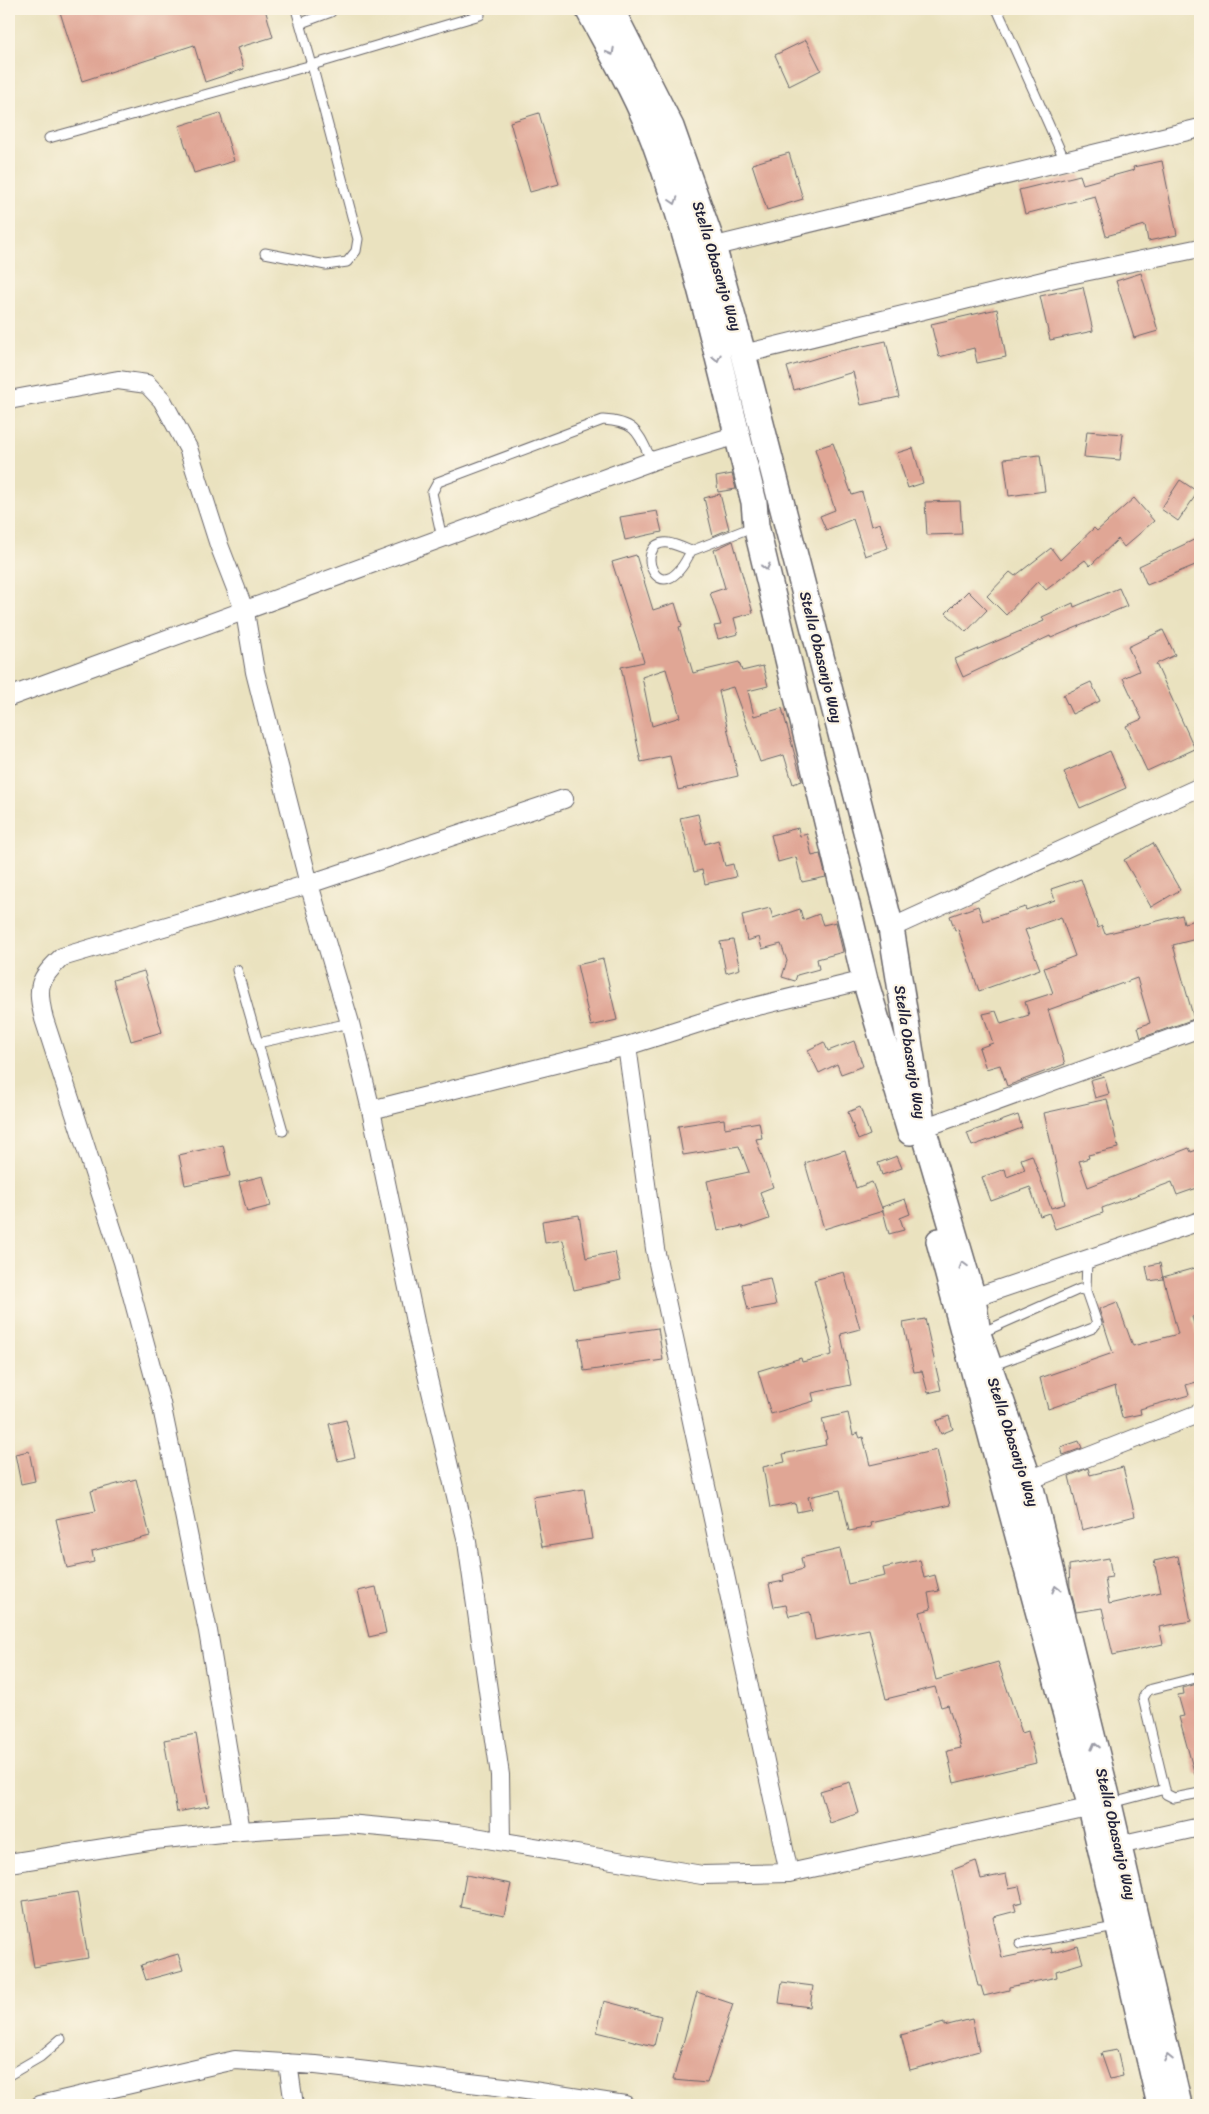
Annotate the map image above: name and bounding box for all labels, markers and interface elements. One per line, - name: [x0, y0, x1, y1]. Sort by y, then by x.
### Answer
- one-way arrow: [605, 47, 615, 56]
- one-way arrow: [668, 197, 678, 205]
- street label: Stella Obasanjo Way: [685, 198, 749, 335]
- one-way arrow: [712, 353, 722, 361]
- one-way arrow: [760, 562, 771, 571]
- street label: Stella Obasanjo Way: [792, 588, 850, 726]
- street label: Stella Obasanjo Way: [887, 983, 933, 1121]
- one-way arrow: [958, 1261, 968, 1269]
- street label: Stella Obasanjo Way: [980, 1374, 1046, 1510]
- one-way arrow: [1051, 1584, 1062, 1593]
- one-way arrow: [1090, 1742, 1101, 1751]
- street label: Stella Obasanjo Way: [1088, 1765, 1144, 1903]
- one-way arrow: [1163, 2053, 1174, 2062]

